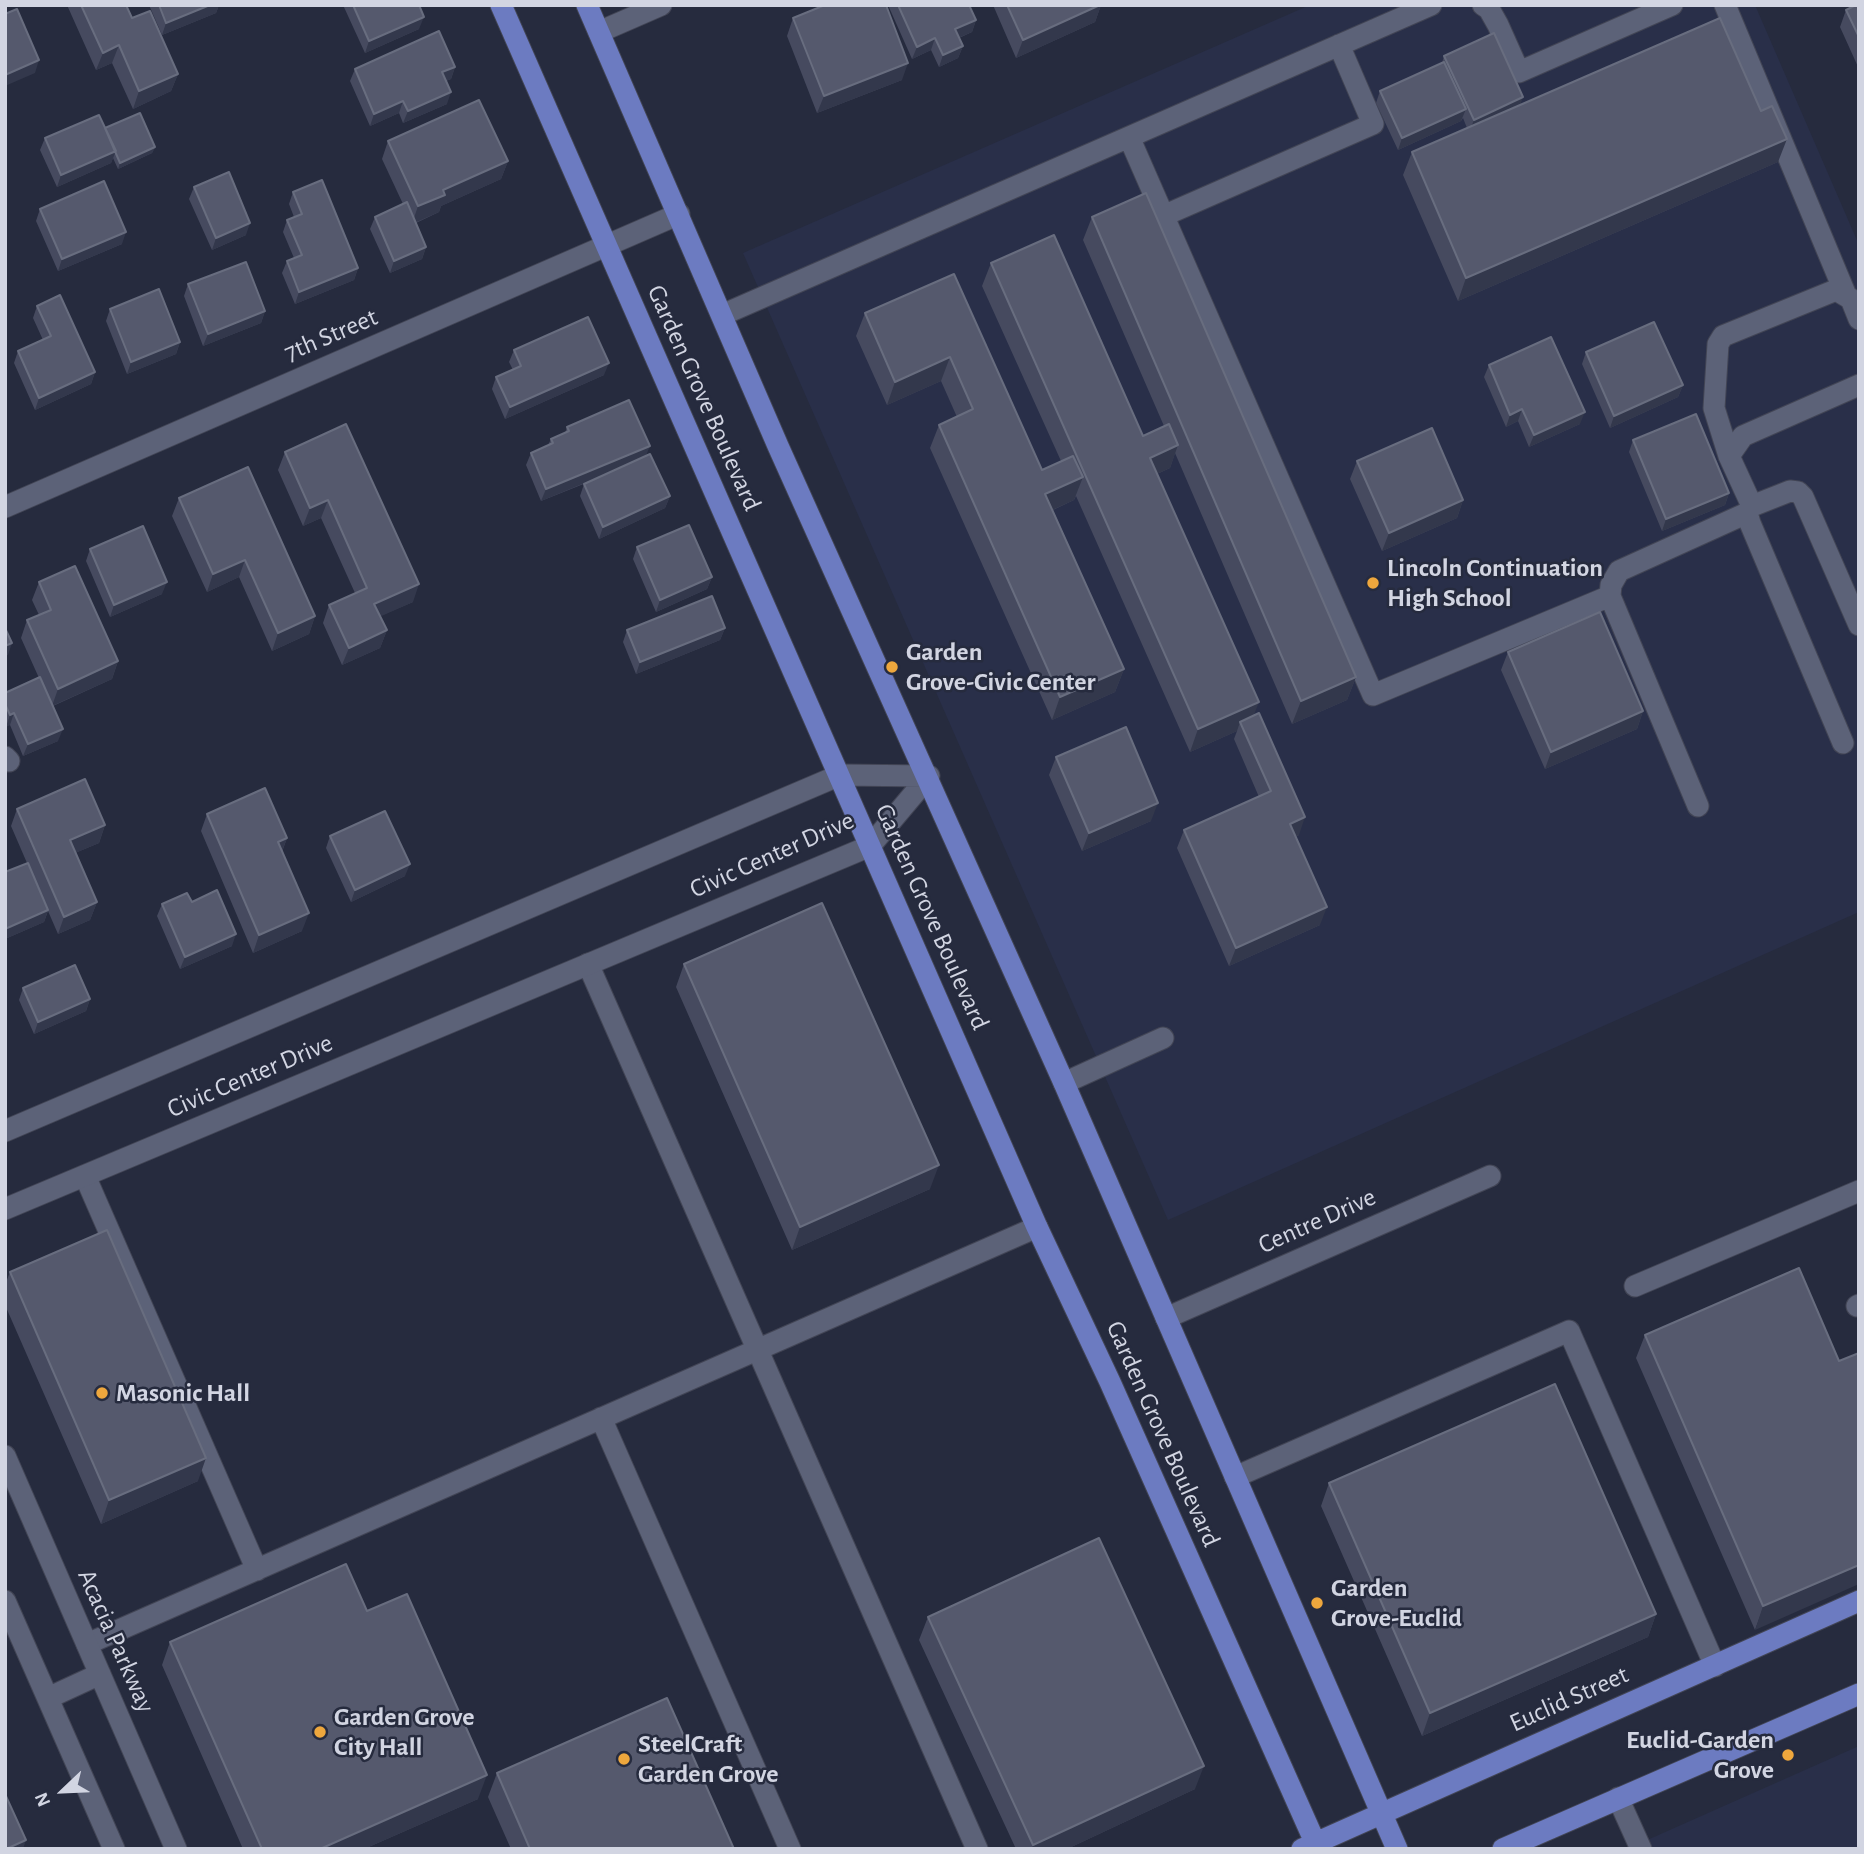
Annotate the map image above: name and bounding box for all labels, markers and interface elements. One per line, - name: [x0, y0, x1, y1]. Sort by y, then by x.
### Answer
- street label: Garden Grove Boulevard: [640, 280, 768, 516]
- street label: 7th Street: [280, 301, 382, 369]
- place label: Lincoln Continuation High School: [1387, 552, 1603, 614]
- marker: Lincoln Continuation High School: [1365, 575, 1381, 591]
- place label: Garden Grove-Civic Center: [906, 636, 1096, 698]
- marker: Garden Grove-Civic Center: [884, 659, 900, 675]
- street label: Garden Grove Boulevard: [868, 799, 996, 1035]
- street label: Civic Center Drive: [685, 805, 859, 905]
- street label: Civic Center Drive: [163, 1027, 337, 1125]
- street label: Centre Drive: [1253, 1181, 1381, 1261]
- street label: Garden Grove Boulevard: [1099, 1316, 1227, 1552]
- place label: Masonic Hall: [116, 1377, 250, 1409]
- marker: Masonic Hall: [94, 1385, 110, 1401]
- street label: Acacia Parkway: [70, 1564, 162, 1718]
- place label: Garden Grove-Euclid: [1331, 1572, 1462, 1634]
- marker: Garden Grove-Euclid: [1309, 1595, 1325, 1611]
- street label: Euclid Street: [1505, 1659, 1633, 1739]
- place label: Garden Grove City Hall: [334, 1701, 474, 1762]
- marker: Garden Grove City Hall: [312, 1724, 328, 1740]
- place label: Euclid-Garden Grove: [1626, 1724, 1774, 1786]
- place label: SteelCraft Garden Grove: [638, 1728, 778, 1790]
- marker: Euclid-Garden Grove: [1780, 1747, 1796, 1763]
- marker: SteelCraft Garden Grove: [616, 1751, 632, 1767]
- north arrow: [28, 1756, 98, 1826]
- text: N: [32, 1790, 55, 1809]

